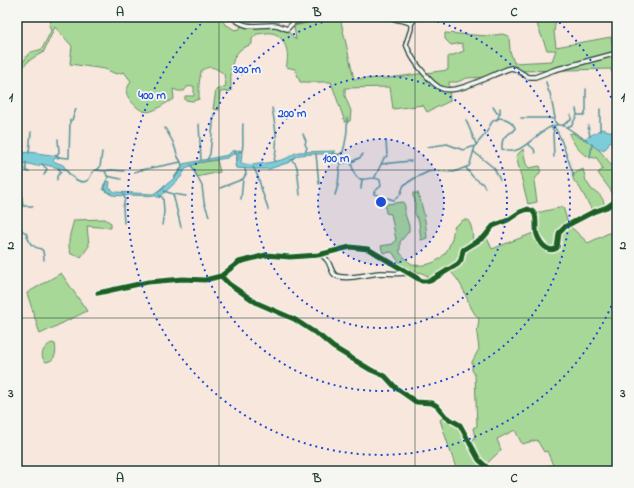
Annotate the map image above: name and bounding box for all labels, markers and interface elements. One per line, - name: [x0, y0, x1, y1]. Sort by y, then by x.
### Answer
- text: A: [116, 3, 124, 22]
- text: B: [312, 3, 322, 22]
- text: C: [510, 3, 518, 22]
- text: 300 m: [232, 61, 262, 79]
- text: 400 m: [137, 87, 166, 105]
- text: 1: [9, 88, 14, 107]
- text: 1: [621, 88, 626, 107]
- text: 200 m: [277, 105, 307, 123]
- text: 100 m: [323, 150, 350, 168]
- centre of rings: [374, 195, 388, 209]
- text: 2: [7, 236, 15, 255]
- text: 2: [619, 236, 627, 255]
- text: 3: [7, 384, 14, 403]
- text: 3: [619, 384, 626, 403]
- text: A: [116, 469, 124, 488]
- text: B: [312, 469, 322, 488]
- text: C: [510, 469, 518, 488]

